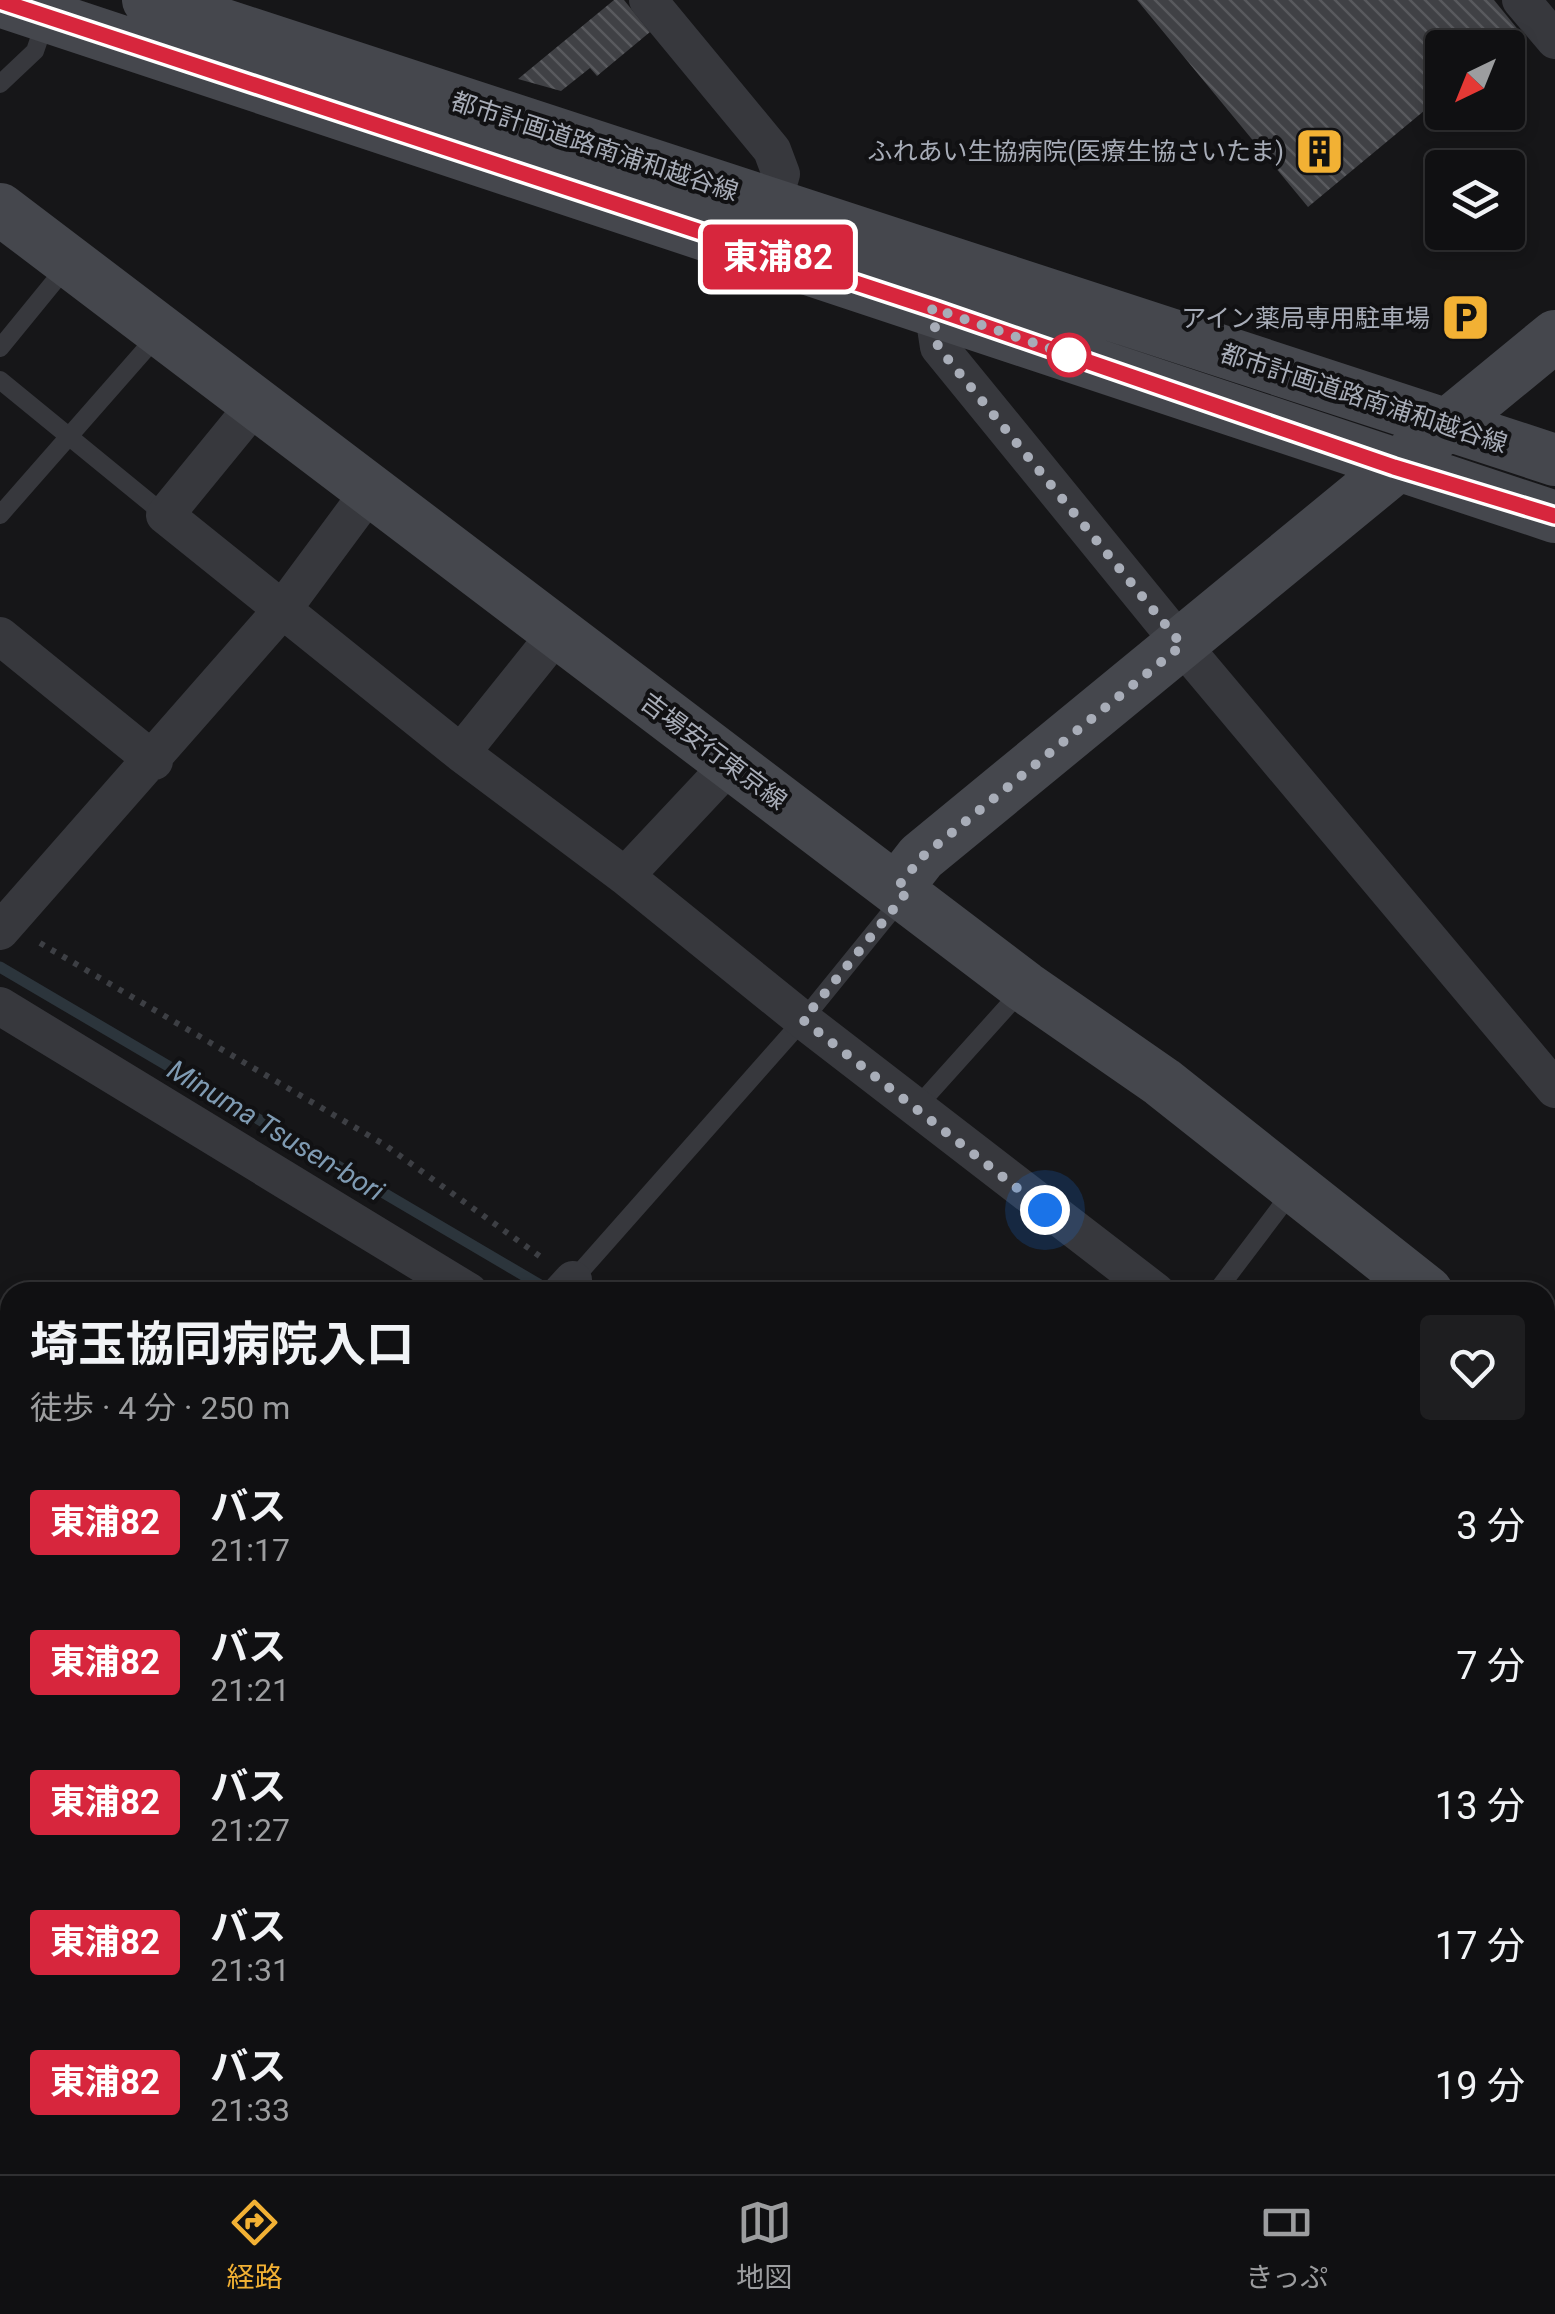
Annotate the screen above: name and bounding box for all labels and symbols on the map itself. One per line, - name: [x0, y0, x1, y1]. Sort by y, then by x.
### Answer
- north arrow: [1425, 30, 1525, 130]
- street label: 都市計画道路南浦和越谷線: [448, 86, 742, 207]
- building icon: ふれあい生協病院(医療生協さいたま): [1293, 125, 1345, 177]
- place label: ふれあい生協病院(医療生協さいたま): [867, 137, 1284, 166]
- line badge: 東浦82: [708, 224, 848, 290]
- parking icon: アイン薬局専用駐車場: [1439, 292, 1491, 344]
- place label: アイン薬局専用駐車場: [1181, 304, 1430, 333]
- unlabelled marker: [1048, 334, 1090, 376]
- street label: 都市計画道路南浦和越谷線: [1217, 338, 1511, 459]
- street label: 吉場安行東京線: [635, 687, 792, 816]
- water label: Minuma Tsusen-bori: [162, 1053, 390, 1208]
- your location: [1020, 1185, 1070, 1235]

